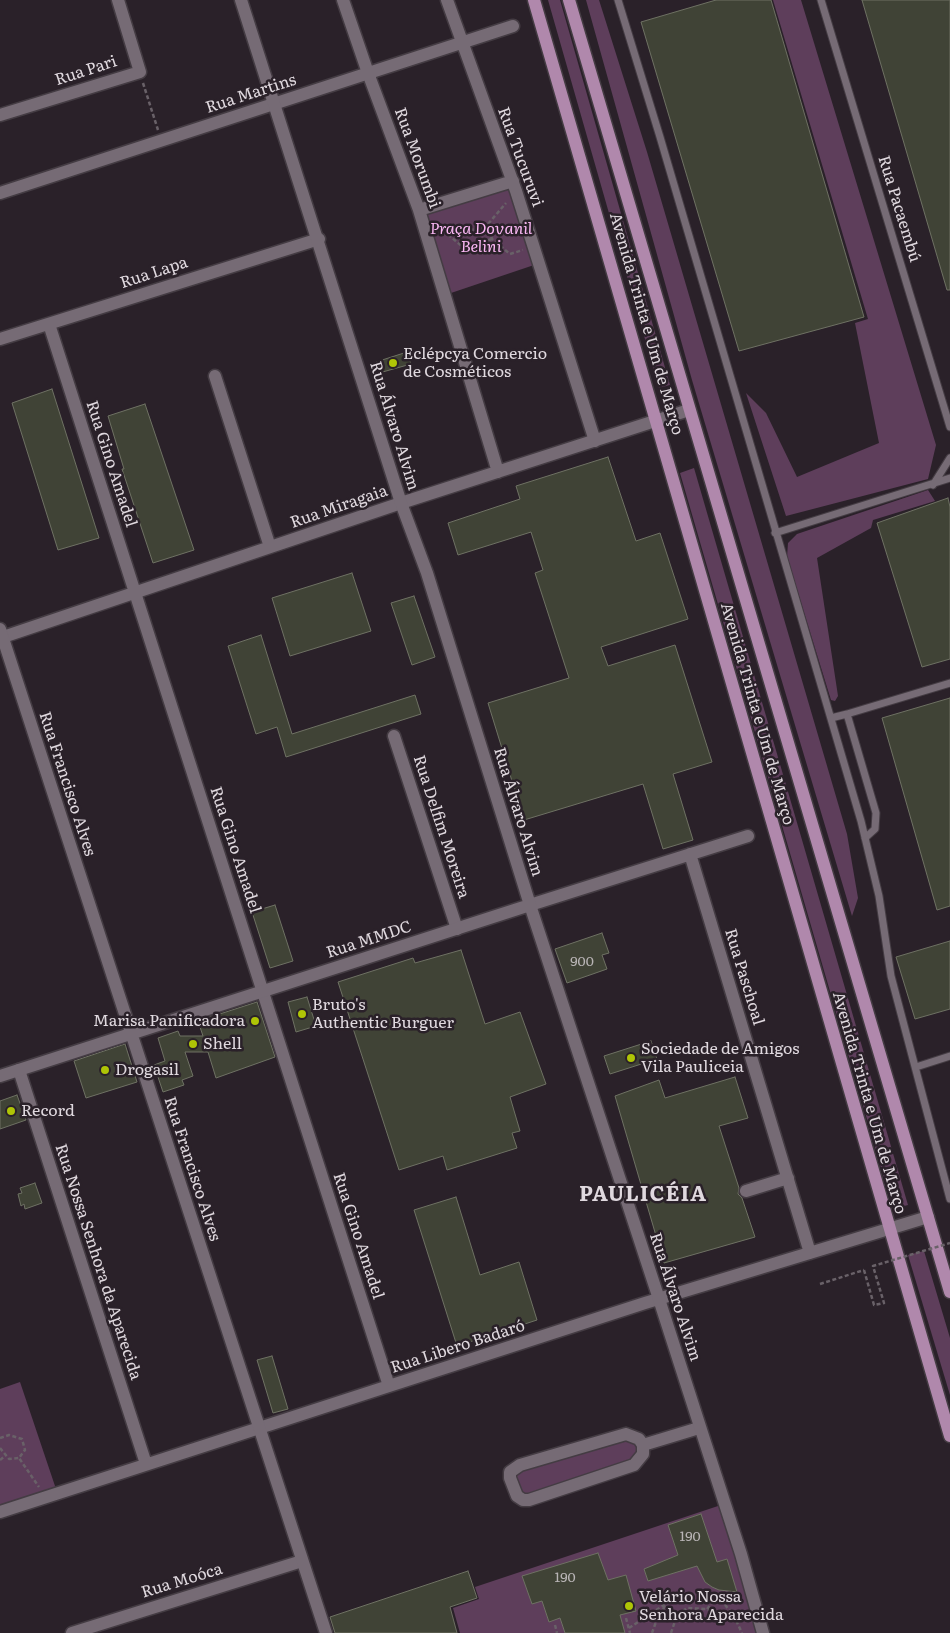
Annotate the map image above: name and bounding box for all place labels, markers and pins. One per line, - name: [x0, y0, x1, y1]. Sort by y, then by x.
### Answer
- place label: Eclépcya Comercio de Cosméticos: [403, 344, 547, 382]
- marker: Eclépcya Comercio de Cosméticos: [387, 357, 399, 369]
- place label: Bruto's Authentic Burguer: [312, 995, 454, 1033]
- marker: Bruto's Authentic Burguer: [296, 1008, 308, 1020]
- place label: Marisa Panificadora: [93, 1011, 245, 1031]
- marker: Marisa Panificadora: [249, 1015, 261, 1027]
- place label: Shell: [203, 1034, 242, 1054]
- marker: Shell: [187, 1038, 199, 1050]
- place label: Sociedade de Amigos Vila Pauliceia: [641, 1039, 799, 1077]
- marker: Sociedade de Amigos Vila Pauliceia: [625, 1052, 637, 1064]
- place label: Drogasil: [115, 1060, 179, 1080]
- marker: Drogasil: [99, 1064, 111, 1076]
- place label: Record: [21, 1101, 75, 1121]
- marker: Record: [5, 1105, 17, 1117]
- place label: Velário Nossa Senhora Aparecida: [639, 1587, 784, 1625]
- marker: Velário Nossa Senhora Aparecida: [623, 1600, 635, 1612]

